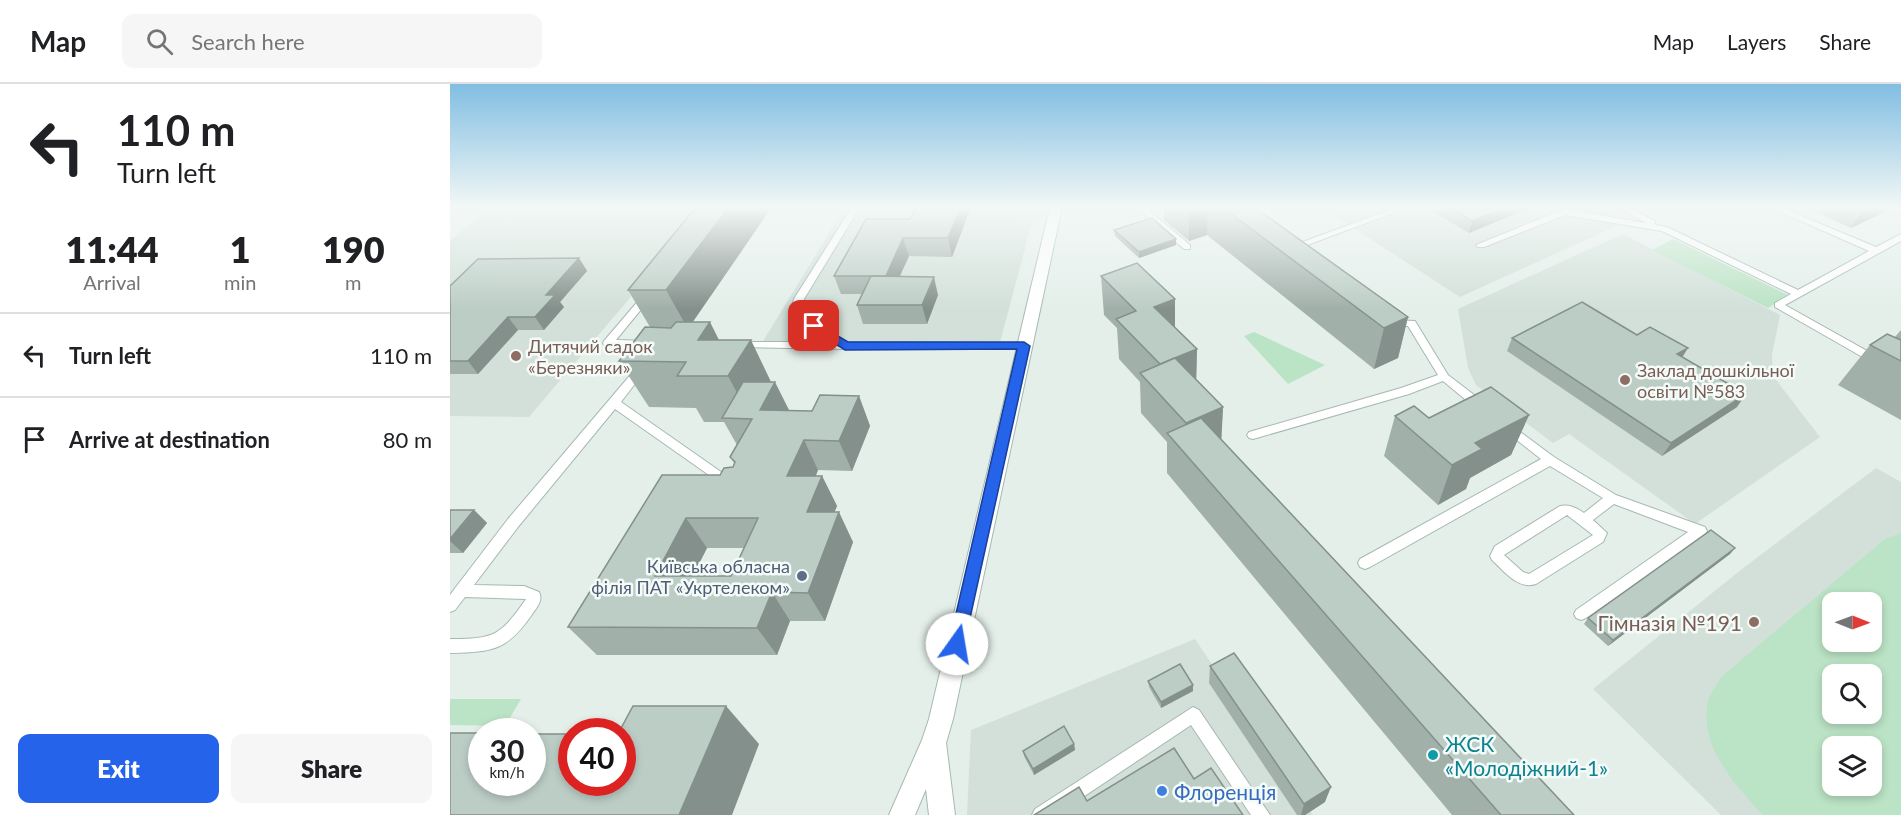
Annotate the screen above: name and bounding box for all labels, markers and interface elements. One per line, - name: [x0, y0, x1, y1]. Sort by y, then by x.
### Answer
- search box: [122, 14, 542, 68]
- text: Map: [30, 24, 86, 58]
- icon: search: [143, 25, 176, 58]
- text: Search here: [191, 28, 305, 55]
- text: Map: [1653, 29, 1694, 54]
- text: Layers: [1727, 29, 1786, 54]
- text: Share: [1819, 29, 1871, 54]
- text: 110 m: [117, 105, 235, 155]
- icon: left: [18, 108, 96, 186]
- text: Turn left: [117, 156, 216, 189]
- text: 11:44: [65, 227, 159, 271]
- text: 1: [230, 227, 251, 271]
- text: 190: [322, 227, 385, 271]
- text: Arrival: [83, 270, 141, 294]
- text: min: [224, 270, 256, 294]
- text: m: [345, 270, 361, 294]
- pin: [788, 300, 839, 351]
- icon: arrive: [797, 309, 830, 342]
- place label: Дитячий садок «Березняки»: [528, 335, 653, 378]
- icon: left: [18, 339, 51, 372]
- text: Turn left: [69, 342, 151, 369]
- text: 110 m: [370, 342, 432, 369]
- marker: Дитячий садок «Березняки»: [509, 349, 523, 363]
- place label: Заклад дошкільної освіти №583: [1637, 359, 1795, 402]
- marker: Заклад дошкільної освіти №583: [1618, 373, 1632, 387]
- icon: arrive: [18, 423, 51, 456]
- text: Arrive at destination: [69, 426, 270, 453]
- text: 80 m: [383, 426, 432, 453]
- place label: Київська обласна філія ПАТ «Укртелеком»: [591, 555, 790, 598]
- marker: Київська обласна філія ПАТ «Укртелеком»: [795, 569, 809, 583]
- north arrow: [1822, 592, 1882, 652]
- map controls: [1822, 592, 1882, 796]
- place label: Гімназія №191: [1598, 610, 1742, 635]
- position arrow: [925, 612, 989, 676]
- marker: Гімназія №191: [1747, 615, 1761, 629]
- button: search: [1822, 664, 1882, 724]
- speed limit sign: 40: [558, 718, 636, 796]
- place label: ЖСК «Молодіжний-1»: [1445, 731, 1608, 780]
- text: 30: [490, 732, 524, 768]
- button: Exit: [18, 734, 219, 803]
- button: Share: [231, 734, 432, 803]
- button: layers: [1822, 736, 1882, 796]
- marker: ЖСК «Молодіжний-1»: [1426, 748, 1440, 762]
- text: km/h: [489, 763, 525, 781]
- place label: Флоренція: [1174, 779, 1276, 804]
- marker: Флоренція: [1155, 784, 1169, 798]

